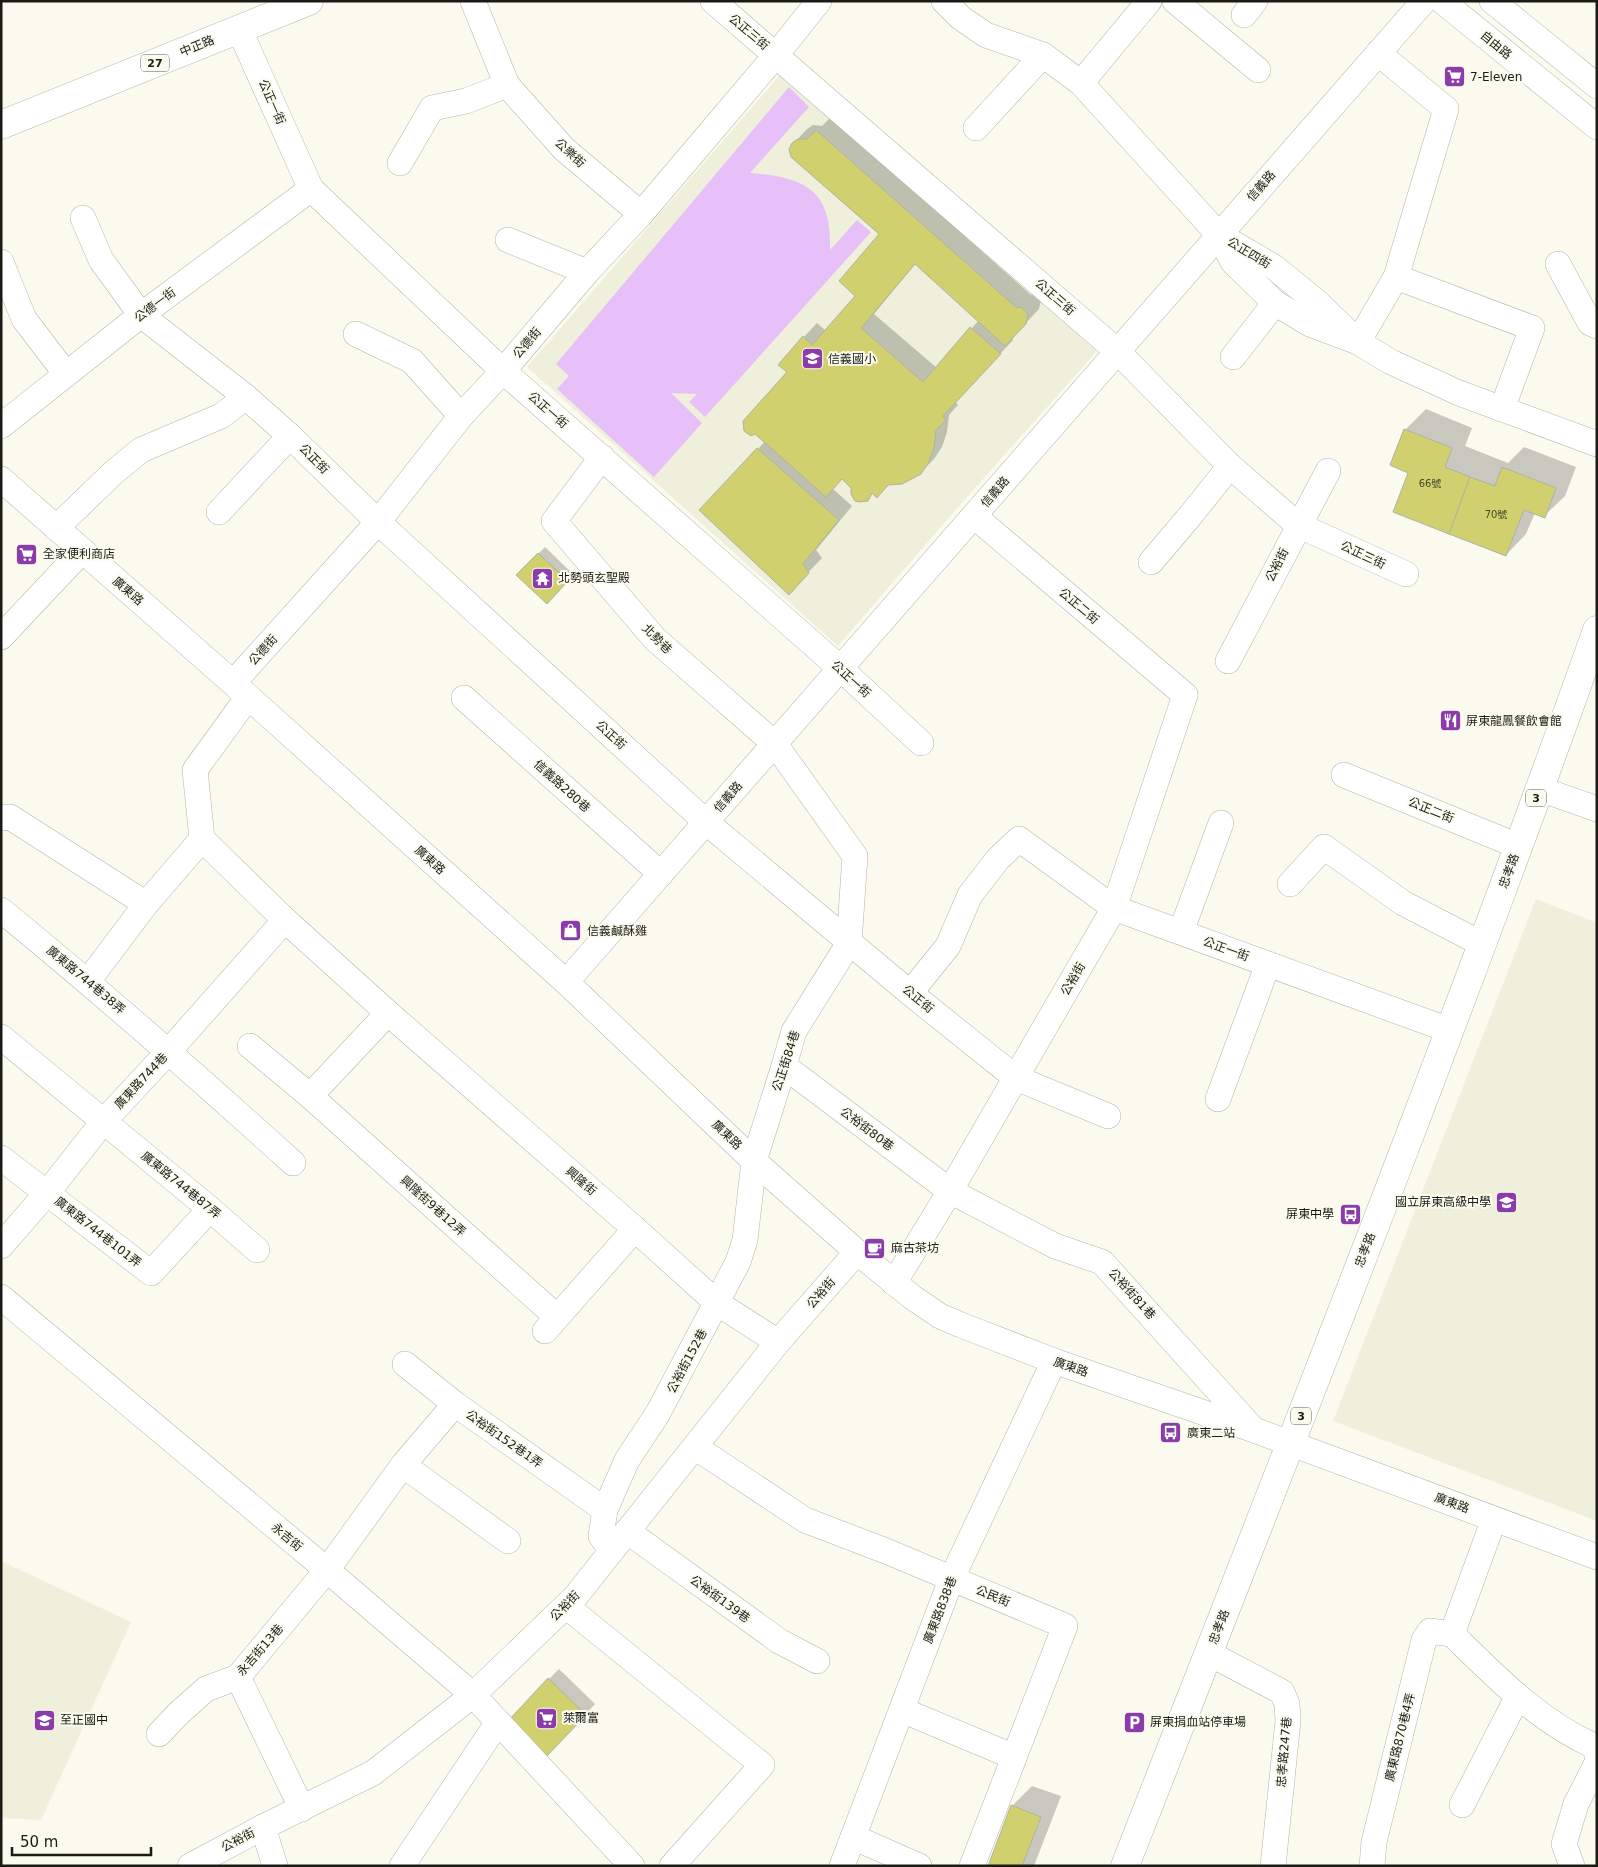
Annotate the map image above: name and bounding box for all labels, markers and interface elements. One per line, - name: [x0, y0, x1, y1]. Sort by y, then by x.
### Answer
- street label: 公正三街: [726, 11, 772, 53]
- street label: 自由路: [1478, 28, 1514, 62]
- street label: 中正路: [178, 33, 216, 59]
- road number: 27: [141, 54, 169, 72]
- supermarket icon: 7-Eleven: [1442, 65, 1466, 89]
- place label: 7-Eleven: [1470, 70, 1522, 84]
- street label: 公正一街: [256, 77, 288, 127]
- street label: 公樂街: [552, 136, 588, 170]
- street label: 信義路: [1244, 168, 1278, 204]
- street label: 公正四街: [1225, 235, 1273, 271]
- street label: 公正三街: [1032, 276, 1078, 318]
- street label: 公德一街: [132, 285, 178, 325]
- street label: 公德街: [510, 325, 544, 361]
- school or university icon: 信義國小: [800, 347, 824, 371]
- place label: 信義國小: [828, 352, 876, 366]
- street label: 公正一街: [525, 389, 571, 431]
- street label: 公正街: [296, 441, 332, 477]
- street label: 信義路: [978, 474, 1012, 510]
- house number: 66號: [1419, 478, 1441, 489]
- house number: 70號: [1485, 509, 1507, 520]
- street label: 公正三街: [1338, 539, 1388, 571]
- supermarket icon: 全家便利商店: [15, 542, 39, 566]
- street label: 公裕街: [1263, 546, 1291, 584]
- place label: 全家便利商店: [43, 547, 115, 561]
- temple icon: 北勢頭玄聖殿: [530, 566, 554, 590]
- place label: 北勢頭玄聖殿: [558, 571, 630, 585]
- street label: 廣東路: [110, 574, 146, 608]
- street label: 公正二街: [1056, 585, 1102, 627]
- street label: 北勢巷: [639, 621, 675, 657]
- street label: 公德街: [246, 632, 280, 668]
- street label: 公正一街: [828, 658, 874, 700]
- restaurant icon: 屏東龍鳳餐飲會館: [1438, 709, 1462, 733]
- place label: 屏東龍鳳餐飲會館: [1466, 714, 1562, 728]
- street label: 公正街: [593, 718, 629, 752]
- street label: 信義路280巷: [531, 757, 593, 815]
- street label: 信義路: [711, 779, 745, 815]
- road number: 3: [1526, 790, 1546, 806]
- street label: 公正二街: [1406, 795, 1456, 825]
- street label: 廣東路: [412, 843, 448, 877]
- street label: 忠孝路: [1496, 852, 1522, 890]
- shop icon: 信義鹹酥雞: [559, 919, 583, 943]
- place label: 信義鹹酥雞: [587, 924, 647, 938]
- street label: 公正一街: [1201, 934, 1251, 964]
- street label: 廣東路744巷38弄: [44, 943, 128, 1017]
- street label: 公裕街: [1058, 960, 1088, 998]
- street label: 公正街: [900, 982, 936, 1016]
- street label: 公正街84巷: [770, 1029, 802, 1093]
- street label: 廣東路744巷: [112, 1050, 170, 1112]
- street label: 公裕街80巷: [838, 1104, 896, 1154]
- street label: 廣東路: [709, 1117, 745, 1153]
- street label: 廣東路744巷87弄: [138, 1149, 224, 1221]
- street label: 興隆街: [563, 1164, 599, 1198]
- street label: 興隆街9巷12弄: [398, 1173, 468, 1239]
- school or university icon: 國立屏東高級中學: [1495, 1190, 1519, 1214]
- street label: 廣東路744巷101弄: [52, 1194, 144, 1270]
- place label: 國立屏東高級中學: [1395, 1195, 1491, 1209]
- bus stop icon: 屏東中學: [1338, 1202, 1362, 1226]
- place label: 屏東中學: [1286, 1207, 1334, 1221]
- street label: 忠孝路: [1352, 1231, 1378, 1269]
- cafe icon: 麻古茶坊: [863, 1236, 887, 1260]
- place label: 麻古茶坊: [891, 1241, 939, 1255]
- street label: 公裕街81巷: [1106, 1266, 1158, 1322]
- street label: 公裕街: [804, 1275, 838, 1311]
- street label: 公裕街152巷: [664, 1326, 710, 1396]
- street label: 廣東路: [1052, 1355, 1090, 1379]
- street label: 公裕街152巷1弄: [463, 1407, 545, 1471]
- road number: 3: [1291, 1408, 1311, 1424]
- bus stop icon: 廣東二站: [1159, 1421, 1183, 1445]
- place label: 廣東二站: [1187, 1426, 1235, 1440]
- street label: 廣東路: [1433, 1490, 1471, 1516]
- street label: 永吉街: [269, 1520, 305, 1554]
- street label: 公裕街139巷: [687, 1572, 753, 1626]
- street label: 廣東路838巷: [921, 1574, 959, 1646]
- street label: 公民街: [974, 1583, 1012, 1609]
- street label: 公裕街: [547, 1588, 583, 1624]
- street label: 忠孝路: [1206, 1608, 1232, 1646]
- street label: 永吉街13巷: [234, 1622, 286, 1678]
- street label: 廣東路870巷4弄: [1382, 1691, 1418, 1783]
- supermarket icon: 萊爾富: [535, 1706, 559, 1730]
- school or university icon: 至正國中: [32, 1708, 56, 1732]
- parking icon: 屏東捐血站停車場: [1122, 1710, 1146, 1734]
- place label: 萊爾富: [563, 1711, 599, 1725]
- place label: 至正國中: [60, 1713, 108, 1727]
- place label: 屏東捐血站停車場: [1150, 1715, 1246, 1729]
- street label: 忠孝路247巷: [1274, 1716, 1294, 1788]
- scale bar: [12, 1824, 151, 1856]
- street label: 公裕街: [219, 1825, 257, 1855]
- text: 50 m: [20, 1833, 58, 1851]

